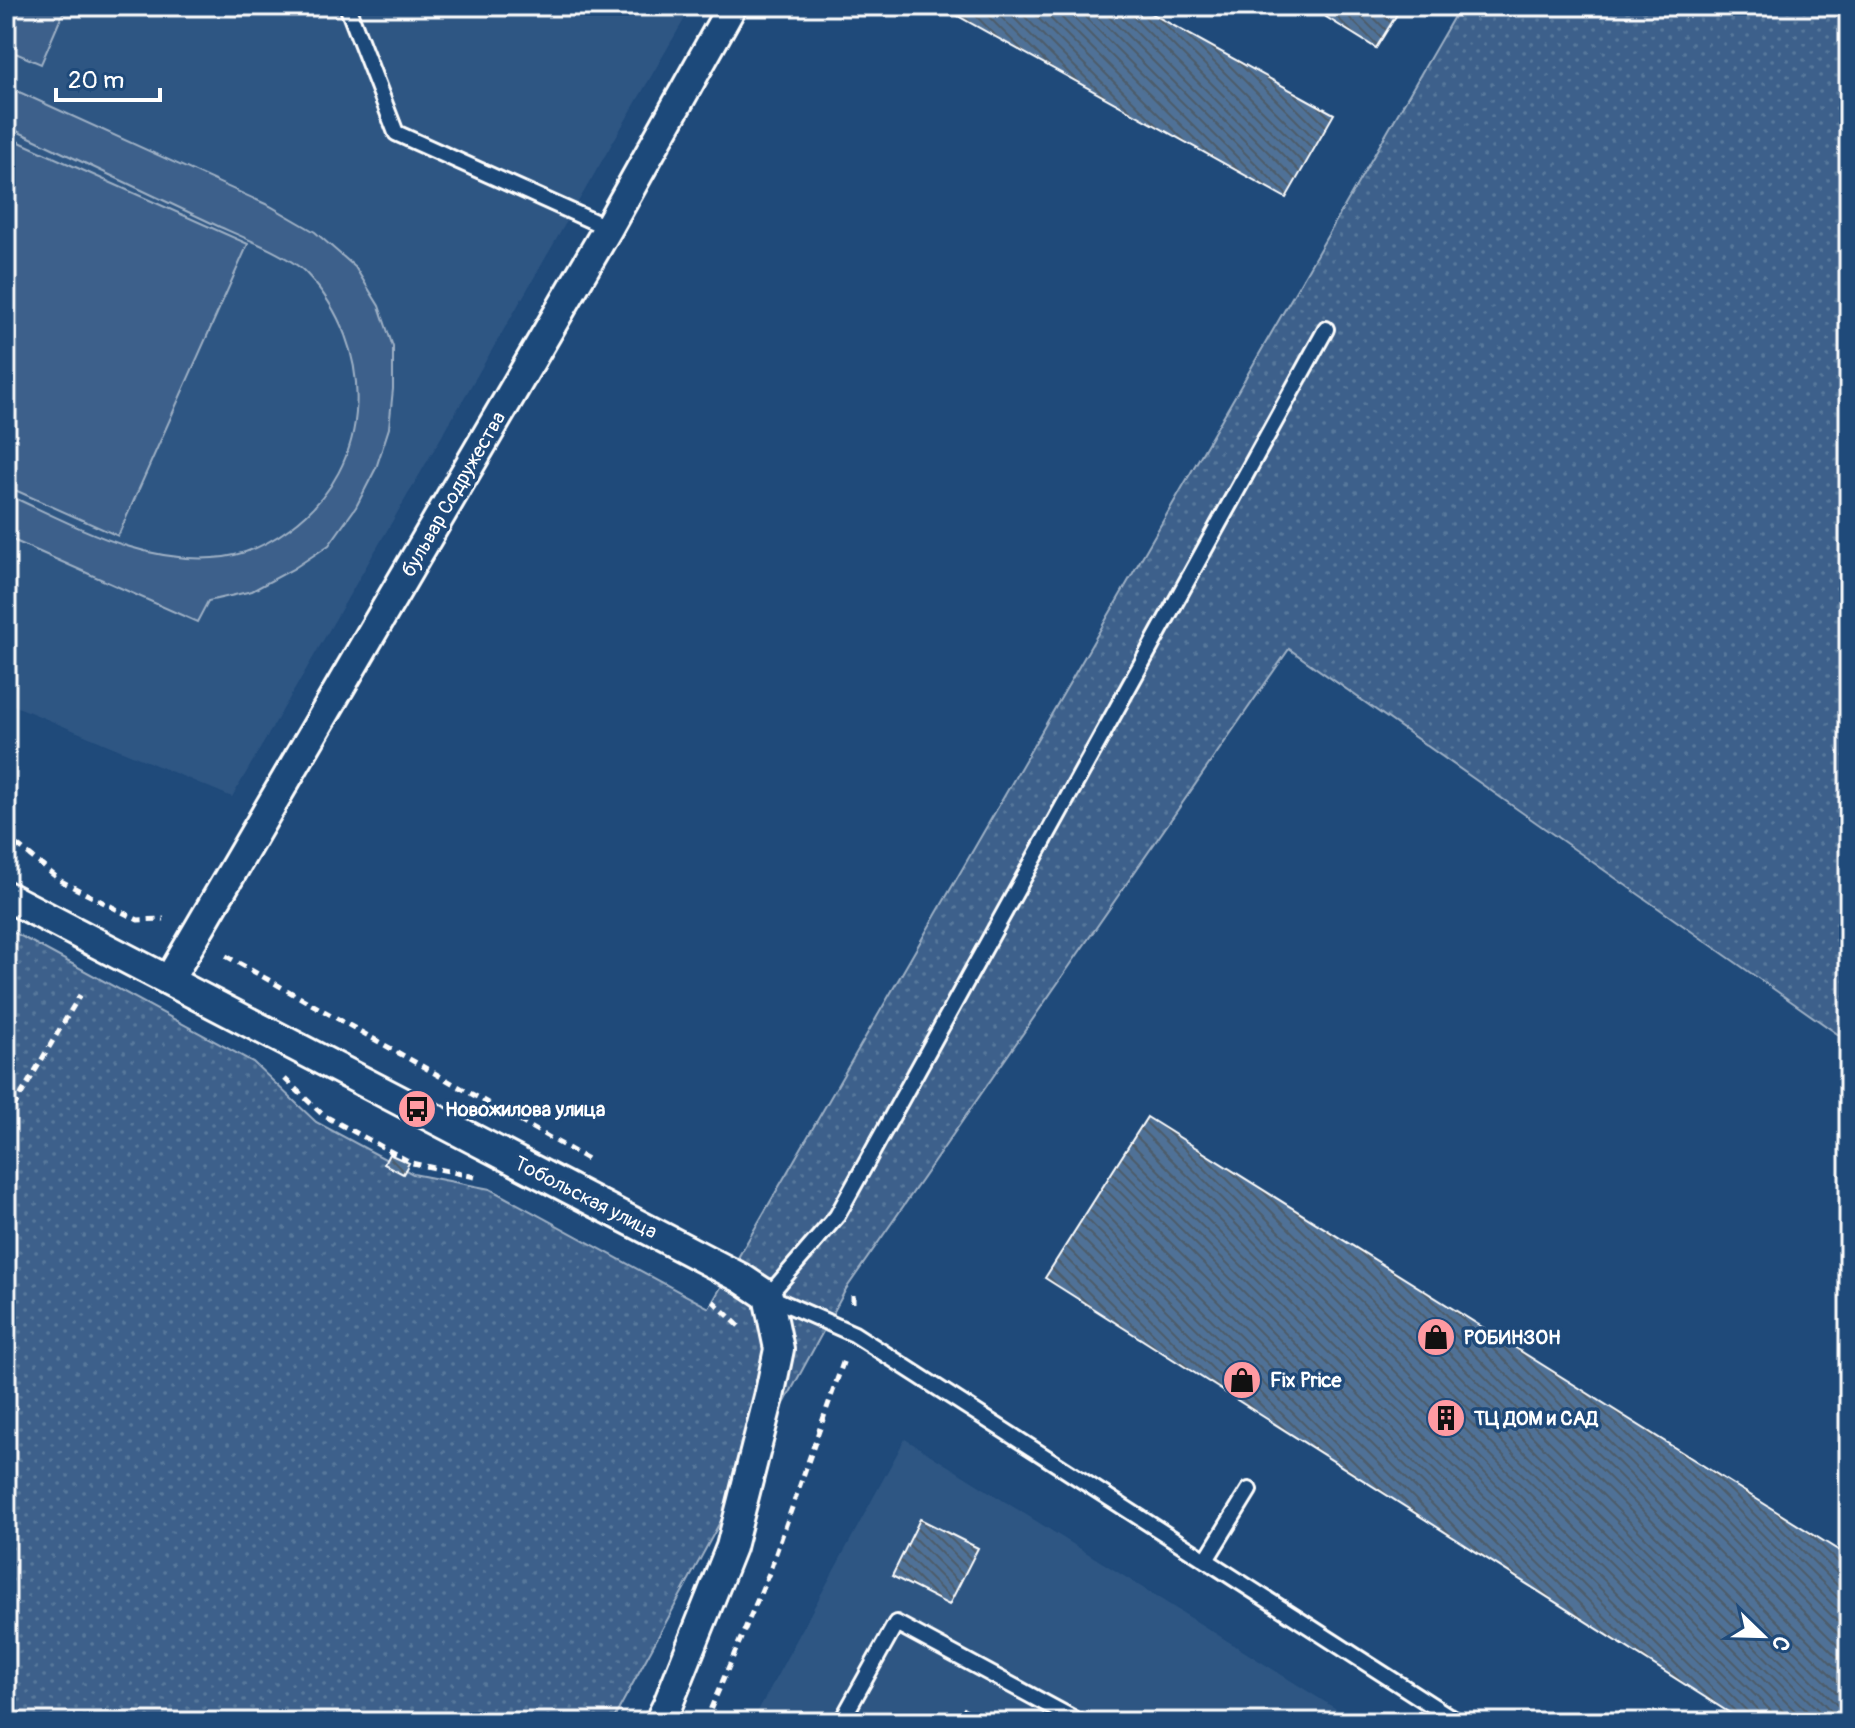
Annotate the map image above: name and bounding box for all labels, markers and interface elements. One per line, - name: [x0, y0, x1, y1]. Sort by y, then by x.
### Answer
- scale bar: [56, 52, 160, 102]
- text: 20 m: [68, 66, 124, 95]
- street label: бульвар Содружества: [396, 407, 511, 582]
- bus stop icon: Новожилова улица: [396, 1088, 438, 1130]
- place label: Новожилова улица: [445, 1097, 605, 1122]
- street label: Тобольская улица: [510, 1151, 661, 1244]
- shop icon: РОБИНЗОН: [1415, 1316, 1457, 1358]
- place label: РОБИНЗОН: [1464, 1325, 1561, 1350]
- shop icon: Fix Price: [1221, 1359, 1263, 1401]
- place label: Fix Price: [1270, 1368, 1342, 1393]
- building icon: ТЦ ДОМ и САД: [1425, 1397, 1467, 1439]
- place label: ТЦ ДОМ и САД: [1473, 1406, 1599, 1431]
- north arrow: [1723, 1596, 1803, 1676]
- text: С: [1765, 1632, 1796, 1656]

